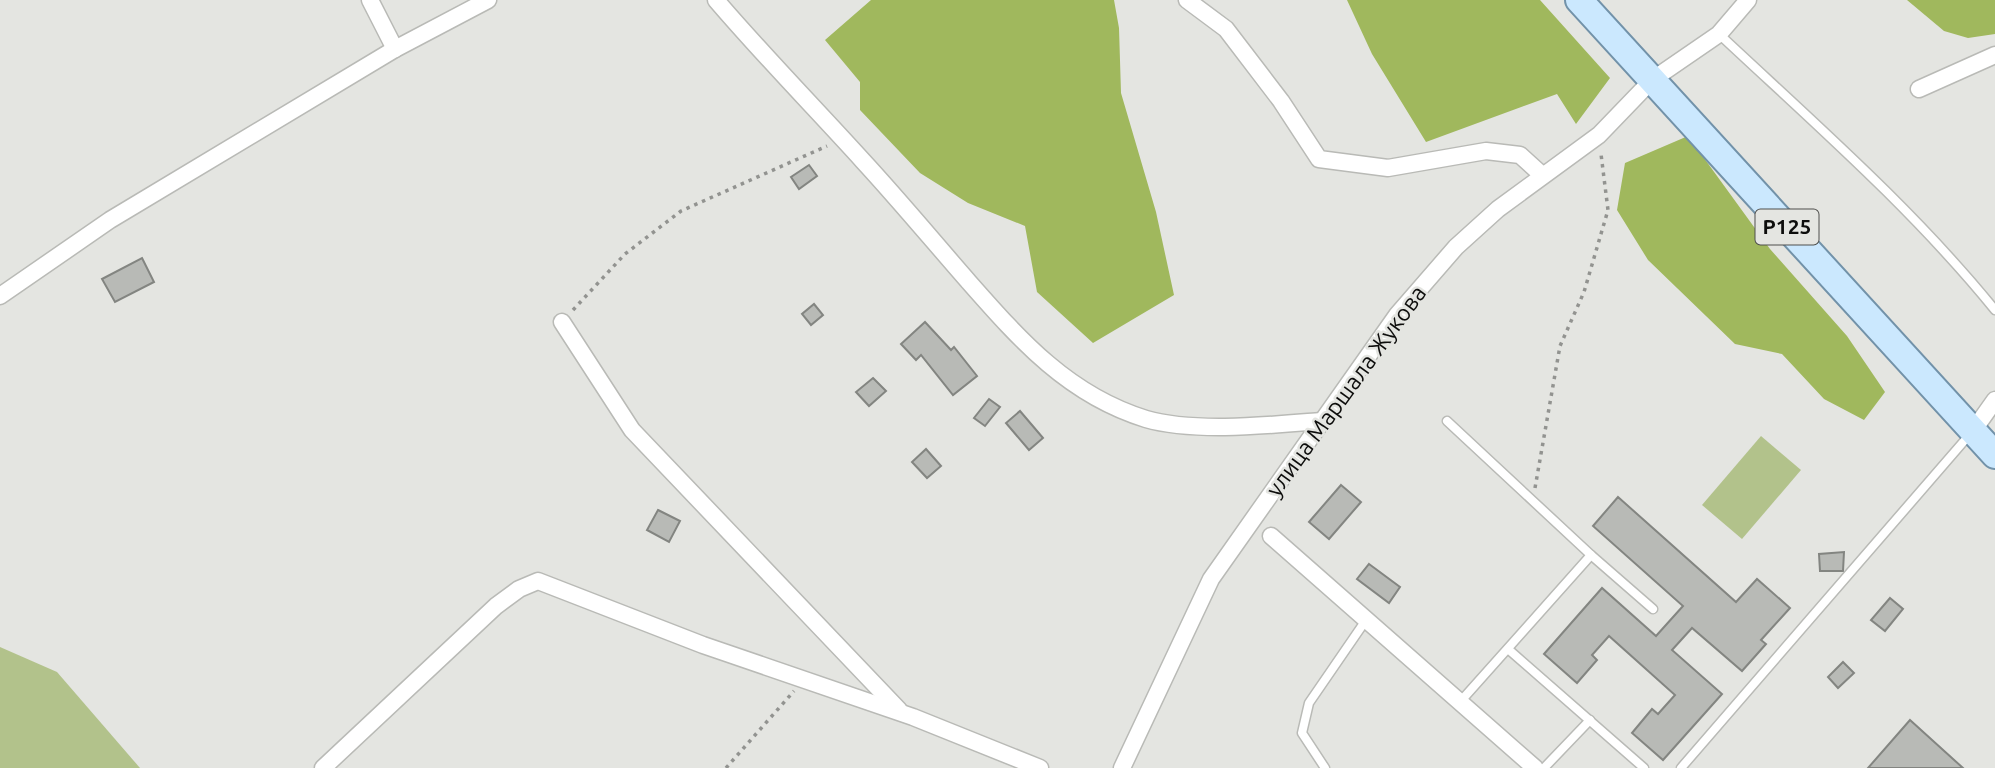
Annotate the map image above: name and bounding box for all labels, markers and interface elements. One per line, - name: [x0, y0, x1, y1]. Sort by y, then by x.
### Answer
- road number: Р125: [1756, 210, 1818, 244]
- street label: улица Маршала Жукова: [1261, 281, 1430, 501]

